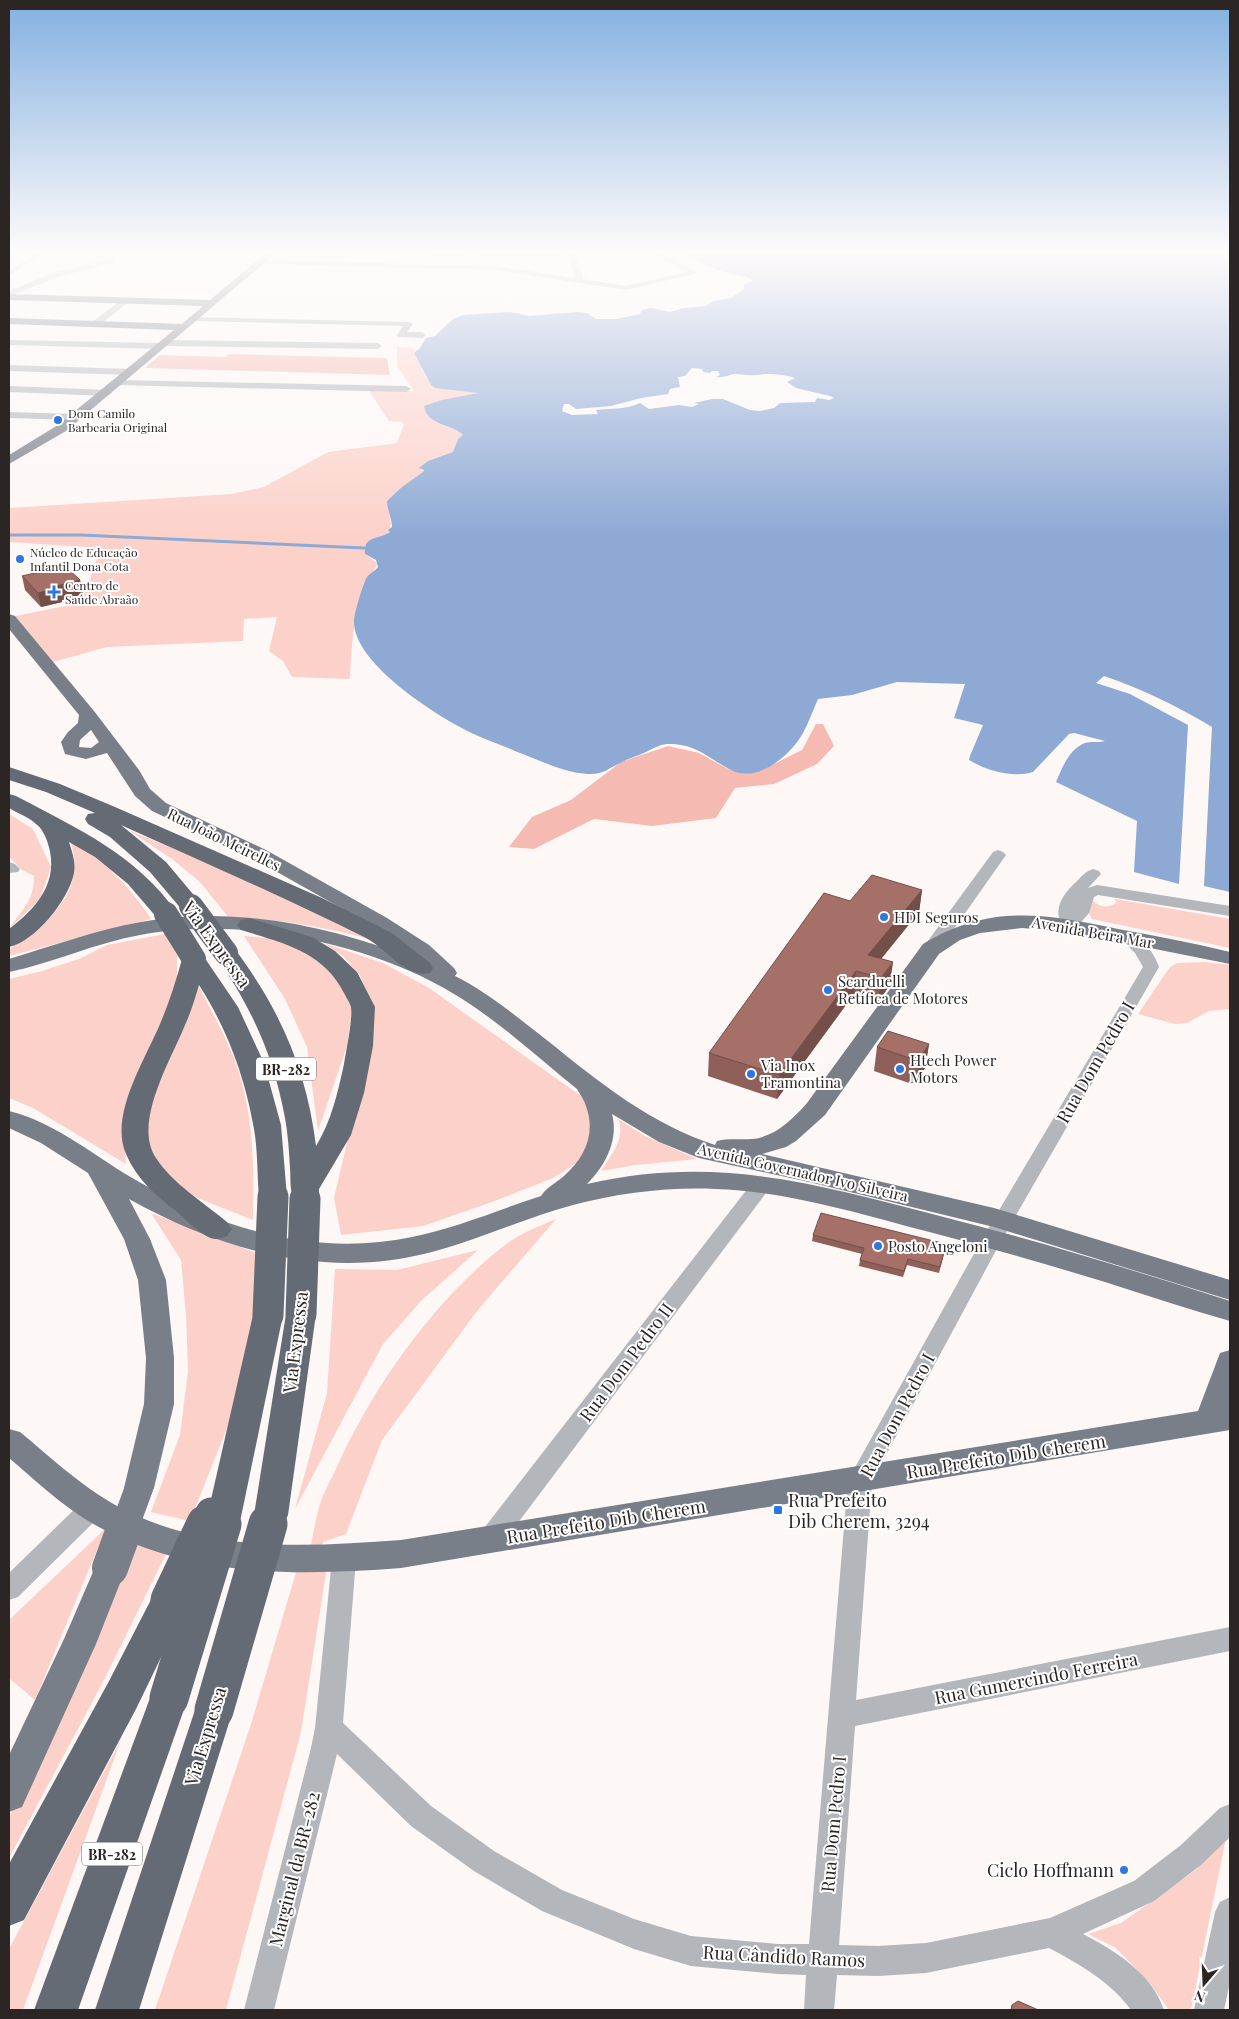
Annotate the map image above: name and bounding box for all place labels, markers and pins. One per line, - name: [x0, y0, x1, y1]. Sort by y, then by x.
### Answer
- place label: Dom Camilo Barbearia Original: [68, 405, 168, 435]
- marker: Dom Camilo Barbearia Original: [52, 414, 64, 426]
- place label: Núcleo de Educação Infantil Dona Cota: [30, 544, 138, 574]
- marker: Núcleo de Educação Infantil Dona Cota: [14, 553, 26, 565]
- place label: Centro de Saúde Abraão: [65, 577, 139, 607]
- marker: Centro de Saúde Abraão: [47, 585, 61, 599]
- place label: HDI Seguros: [894, 907, 979, 927]
- marker: HDI Seguros: [878, 911, 890, 923]
- place label: Scarduelli Retífica de Motores: [838, 971, 968, 1008]
- marker: Scarduelli Retífica de Motores: [822, 984, 834, 996]
- place label: Htech Power Motors: [910, 1050, 997, 1087]
- place label: Via Inox Tramontina: [760, 1055, 842, 1092]
- marker: Htech Power Motors: [894, 1063, 906, 1075]
- marker: Via Inox Tramontina: [745, 1068, 757, 1080]
- place label: Posto Angeloni: [888, 1236, 988, 1256]
- marker: Posto Angeloni: [872, 1240, 884, 1252]
- place label: Rua Prefeito Dib Cherem, 3294: [788, 1488, 930, 1533]
- marker: Rua Prefeito Dib Cherem, 3294: [772, 1504, 784, 1516]
- place label: Ciclo Hoffmann: [987, 1858, 1114, 1882]
- marker: Ciclo Hoffmann: [1118, 1864, 1130, 1876]

